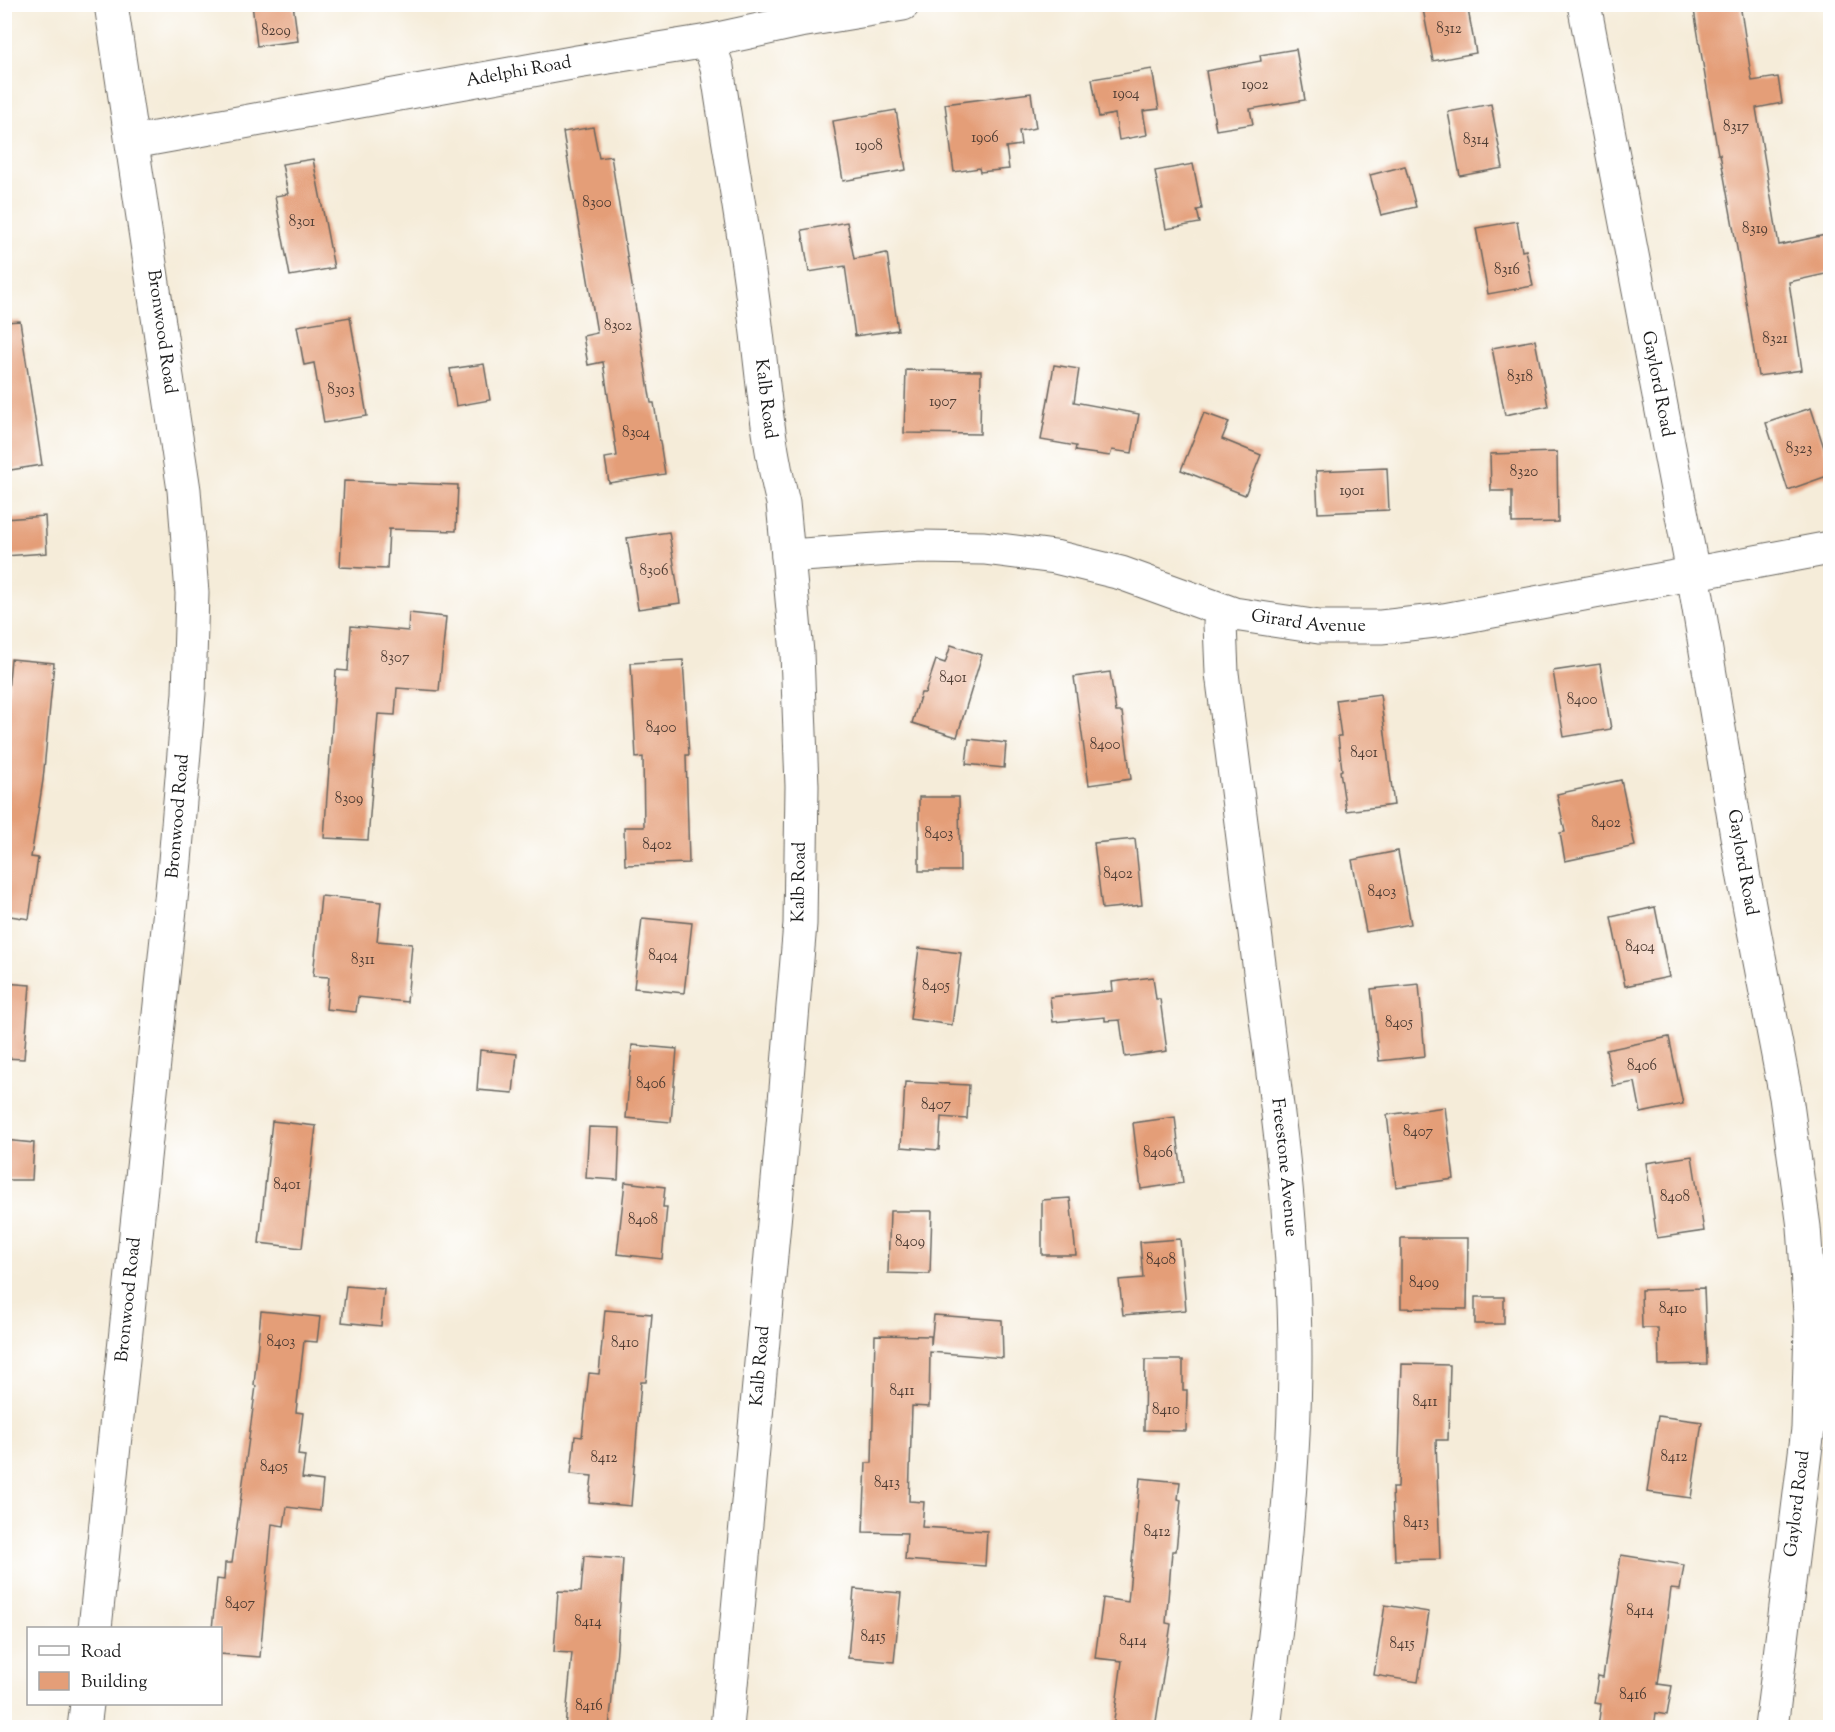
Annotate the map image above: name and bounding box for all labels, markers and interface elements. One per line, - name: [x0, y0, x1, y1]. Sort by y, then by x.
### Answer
- house number: 8312: [1436, 19, 1462, 40]
- house number: 8209: [261, 21, 291, 42]
- street label: Adelphi Road: [464, 50, 574, 95]
- house number: 1902: [1241, 75, 1269, 96]
- house number: 1904: [1112, 84, 1140, 105]
- house number: 8317: [1723, 117, 1750, 138]
- house number: 1906: [971, 128, 999, 149]
- house number: 8314: [1463, 130, 1490, 151]
- house number: 1908: [855, 136, 883, 157]
- house number: 8300: [582, 193, 612, 214]
- house number: 8301: [289, 212, 315, 233]
- house number: 8319: [1742, 219, 1768, 240]
- house number: 8316: [1494, 260, 1520, 281]
- street label: Bronwood Road: [139, 268, 183, 396]
- house number: 8302: [604, 316, 632, 337]
- street label: Gaylord Road: [1634, 329, 1680, 439]
- house number: 8321: [1762, 329, 1788, 350]
- street label: Kalb Road: [747, 357, 783, 441]
- house number: 8318: [1507, 367, 1533, 388]
- house number: 8303: [327, 380, 355, 401]
- house number: 1907: [929, 392, 957, 413]
- house number: 8304: [622, 423, 651, 444]
- house number: 8323: [1786, 439, 1812, 460]
- house number: 8320: [1510, 462, 1538, 483]
- house number: 1901: [1339, 481, 1365, 502]
- house number: 8306: [640, 561, 668, 582]
- street label: Girard Avenue: [1249, 604, 1366, 640]
- house number: 8307: [381, 648, 410, 669]
- house number: 8401: [939, 668, 967, 689]
- house number: 8400: [1567, 690, 1597, 711]
- house number: 8400: [646, 718, 676, 739]
- house number: 8400: [1090, 735, 1120, 756]
- house number: 8401: [1350, 743, 1378, 764]
- street label: Bronwood Road: [160, 753, 197, 880]
- house number: 8309: [335, 789, 363, 810]
- street label: Gaylord Road: [1720, 807, 1764, 918]
- house number: 8402: [1591, 813, 1621, 834]
- house number: 8403: [925, 824, 953, 845]
- house number: 8402: [642, 835, 672, 856]
- street label: Kalb Road: [786, 841, 814, 923]
- house number: 8402: [1103, 864, 1133, 885]
- house number: 8403: [1368, 882, 1396, 903]
- house number: 8404: [1625, 937, 1655, 958]
- house number: 8404: [648, 946, 678, 967]
- house number: 8311: [351, 950, 375, 971]
- house number: 8405: [922, 976, 950, 997]
- house number: 8405: [1385, 1013, 1413, 1034]
- house number: 8406: [1627, 1056, 1657, 1077]
- house number: 8406: [636, 1074, 666, 1095]
- house number: 8407: [921, 1095, 952, 1116]
- street label: Freestone Avenue: [1263, 1097, 1303, 1238]
- house number: 8407: [1403, 1122, 1434, 1143]
- house number: 8406: [1143, 1143, 1173, 1164]
- house number: 8401: [273, 1175, 301, 1196]
- house number: 8408: [1660, 1187, 1690, 1208]
- house number: 8408: [628, 1210, 658, 1231]
- house number: 8409: [895, 1232, 925, 1253]
- street label: Bronwood Road: [110, 1236, 149, 1363]
- house number: 8408: [1146, 1250, 1176, 1271]
- house number: 8409: [1409, 1273, 1439, 1294]
- house number: 8410: [1659, 1299, 1687, 1320]
- street label: Kalb Road: [745, 1325, 777, 1407]
- house number: 8403: [267, 1332, 295, 1353]
- house number: 8410: [611, 1333, 639, 1354]
- house number: 8411: [889, 1381, 915, 1402]
- house number: 8411: [1412, 1392, 1438, 1413]
- house number: 8410: [1152, 1400, 1180, 1421]
- house number: 8412: [1660, 1447, 1688, 1468]
- house number: 8412: [590, 1448, 618, 1469]
- street label: Gaylord Road: [1779, 1449, 1817, 1559]
- house number: 8405: [260, 1457, 288, 1478]
- house number: 8413: [874, 1473, 900, 1494]
- house number: 8413: [1403, 1513, 1429, 1534]
- house number: 8412: [1143, 1522, 1171, 1543]
- house number: 8407: [225, 1594, 256, 1615]
- house number: 8414: [1626, 1601, 1654, 1622]
- house number: 8414: [574, 1612, 602, 1633]
- legend: [27, 1627, 222, 1705]
- house number: 8415: [860, 1627, 886, 1648]
- house number: 8414: [1119, 1631, 1147, 1652]
- house number: 8415: [1389, 1634, 1415, 1655]
- text: Road: [81, 1640, 121, 1666]
- text: Building: [81, 1670, 147, 1696]
- house number: 8416: [1619, 1685, 1647, 1706]
- house number: 8416: [575, 1696, 603, 1717]

